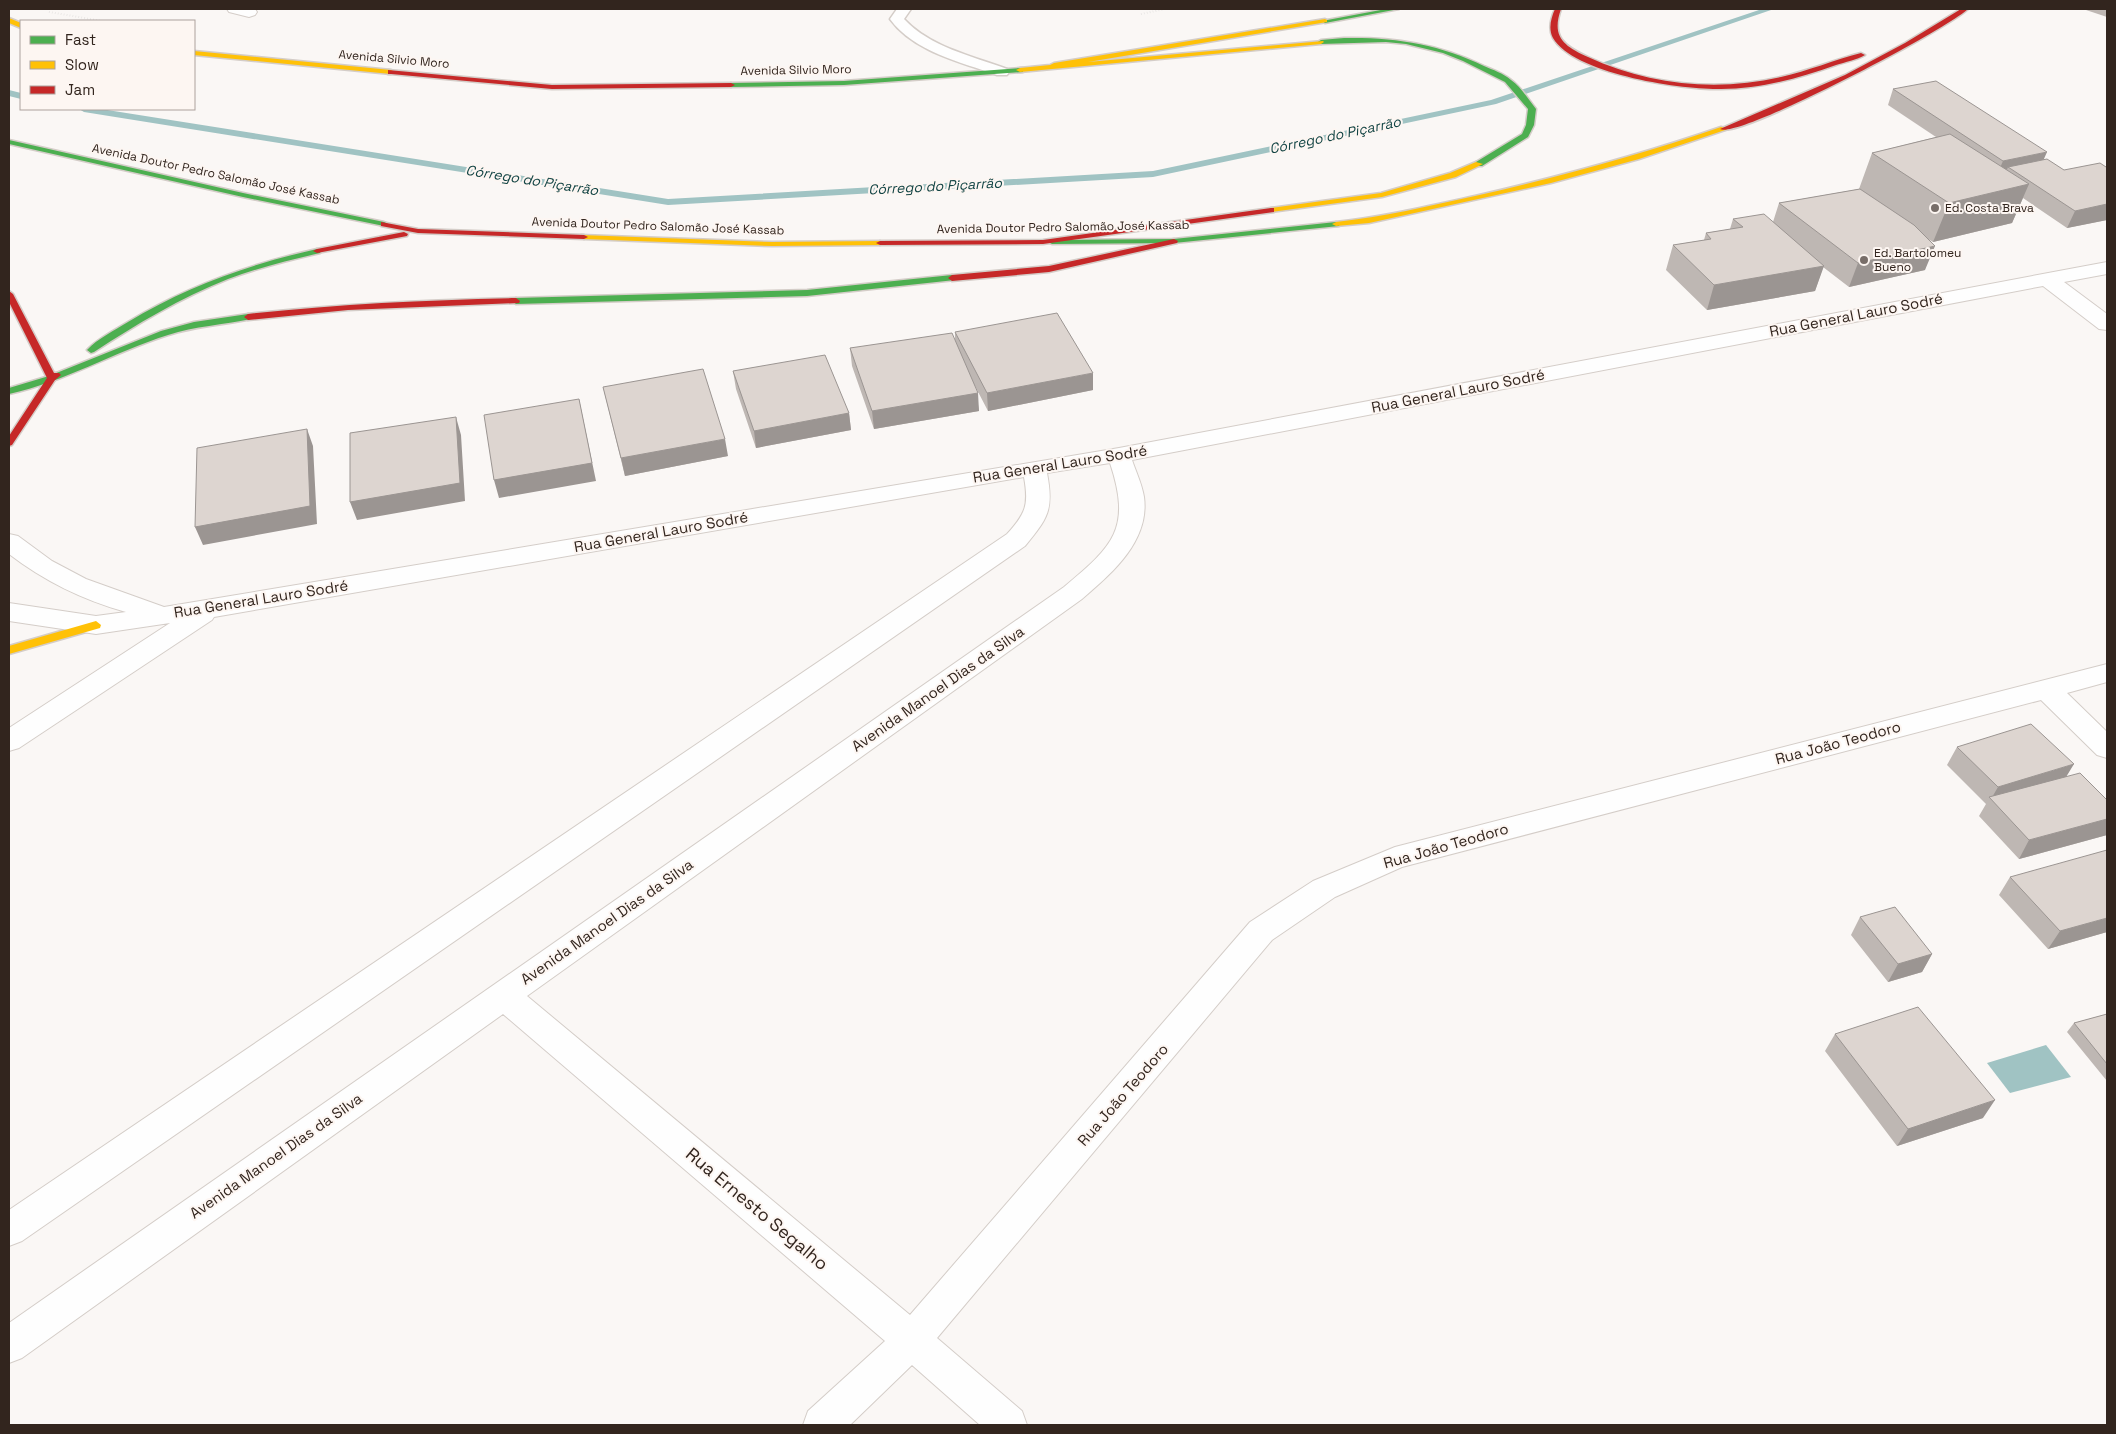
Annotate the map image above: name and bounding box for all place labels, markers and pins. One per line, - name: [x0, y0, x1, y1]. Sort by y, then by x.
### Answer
- place label: Ed. Costa Brava: [1945, 200, 2034, 216]
- marker: Ed. Costa Brava: [1929, 202, 1941, 214]
- place label: Ed. Bartolomeu Bueno: [1874, 245, 1961, 275]
- marker: Ed. Bartolomeu Bueno: [1858, 254, 1870, 266]

